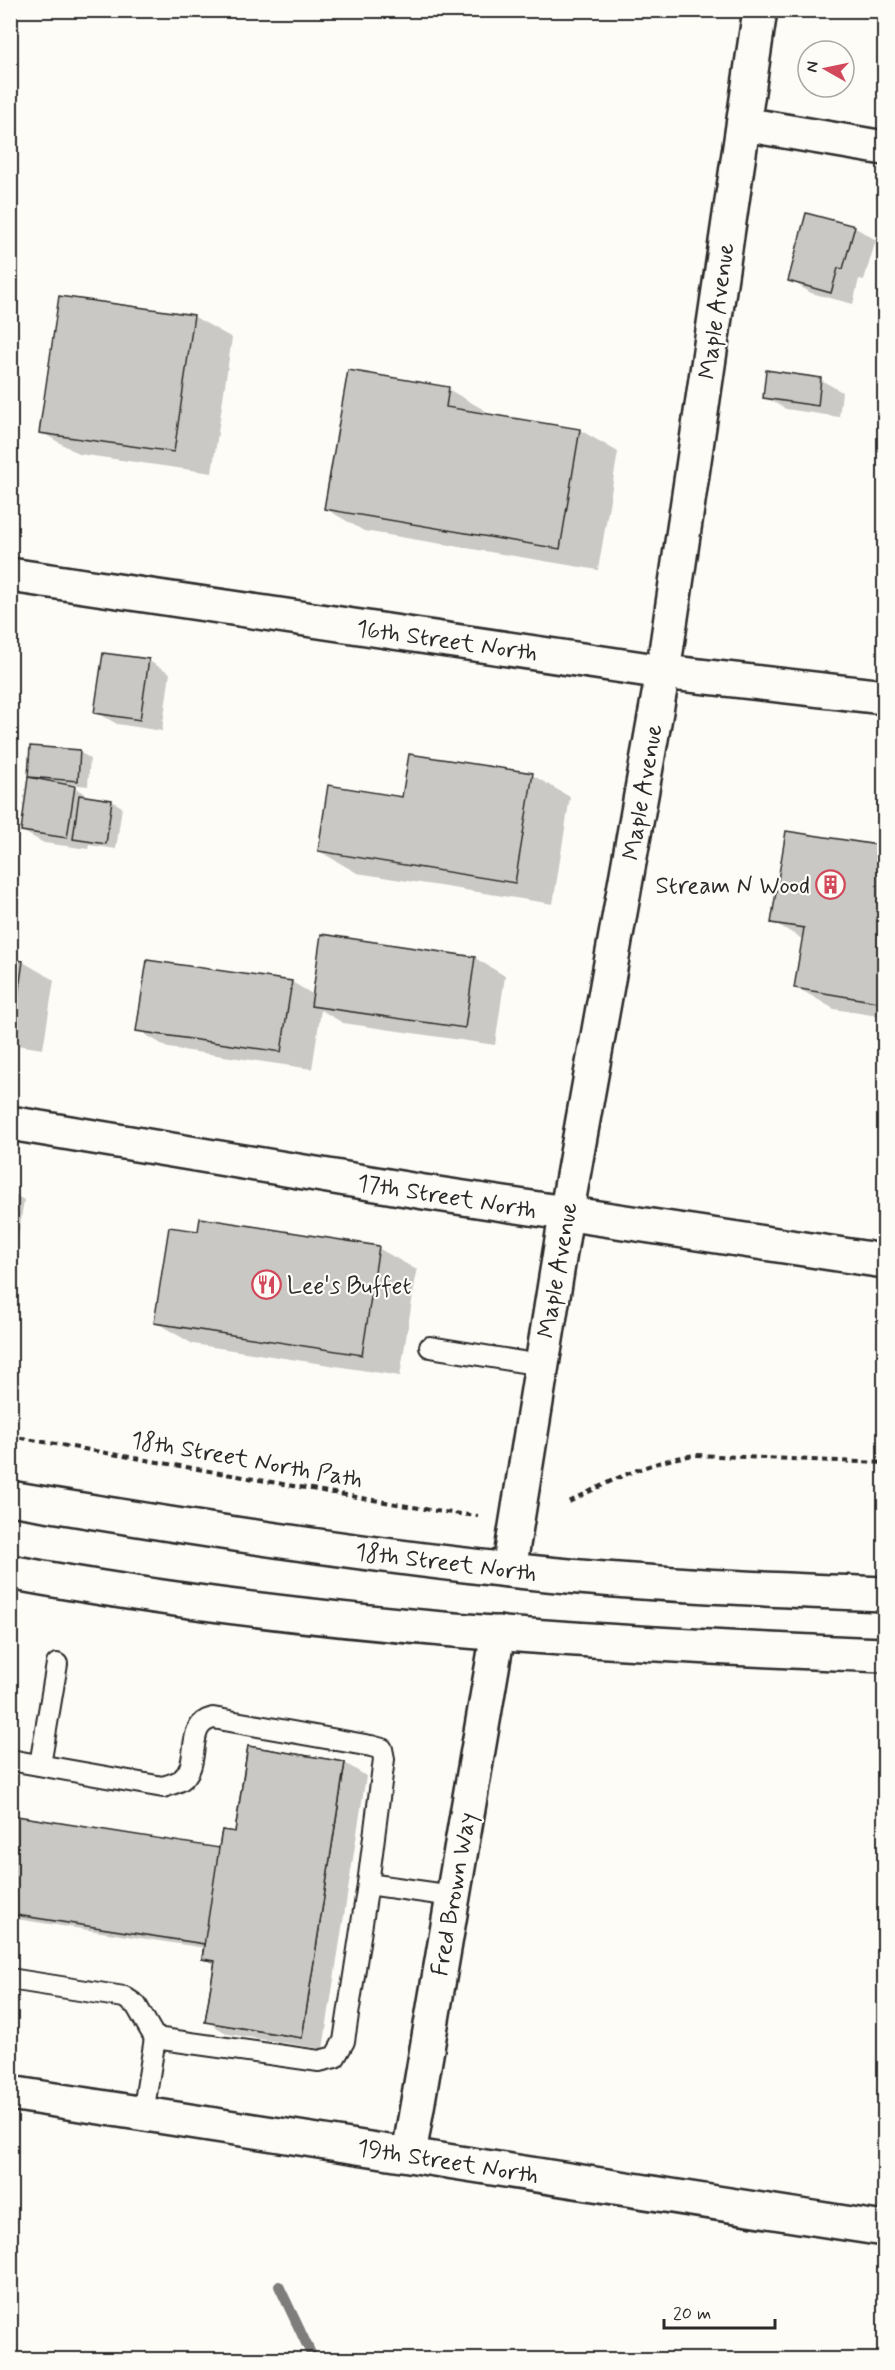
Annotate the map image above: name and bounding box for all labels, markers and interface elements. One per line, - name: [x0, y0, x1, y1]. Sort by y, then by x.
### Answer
- north arrow: [796, 39, 856, 99]
- text: N: [801, 60, 824, 74]
- street label: Maple Avenue: [693, 241, 742, 381]
- street label: 16th Street North: [354, 613, 539, 670]
- street label: Maple Avenue: [616, 722, 671, 863]
- building icon: Stream N Wood: [815, 869, 847, 901]
- place label: Stream N Wood: [655, 871, 810, 902]
- street label: 17th Street North: [355, 1168, 539, 1227]
- street label: Maple Avenue: [531, 1200, 586, 1341]
- restaurant icon: Lee's Buffet: [250, 1269, 282, 1301]
- place label: Lee's Buffet: [287, 1271, 412, 1302]
- street label: 18th Street North Path: [128, 1425, 365, 1496]
- street label: 18th Street North: [353, 1537, 538, 1590]
- street label: Fred Brown Way: [425, 1810, 484, 1979]
- street label: 19th Street North: [355, 2133, 541, 2192]
- scale bar: [664, 2292, 775, 2330]
- text: 20 m: [673, 2302, 711, 2326]

